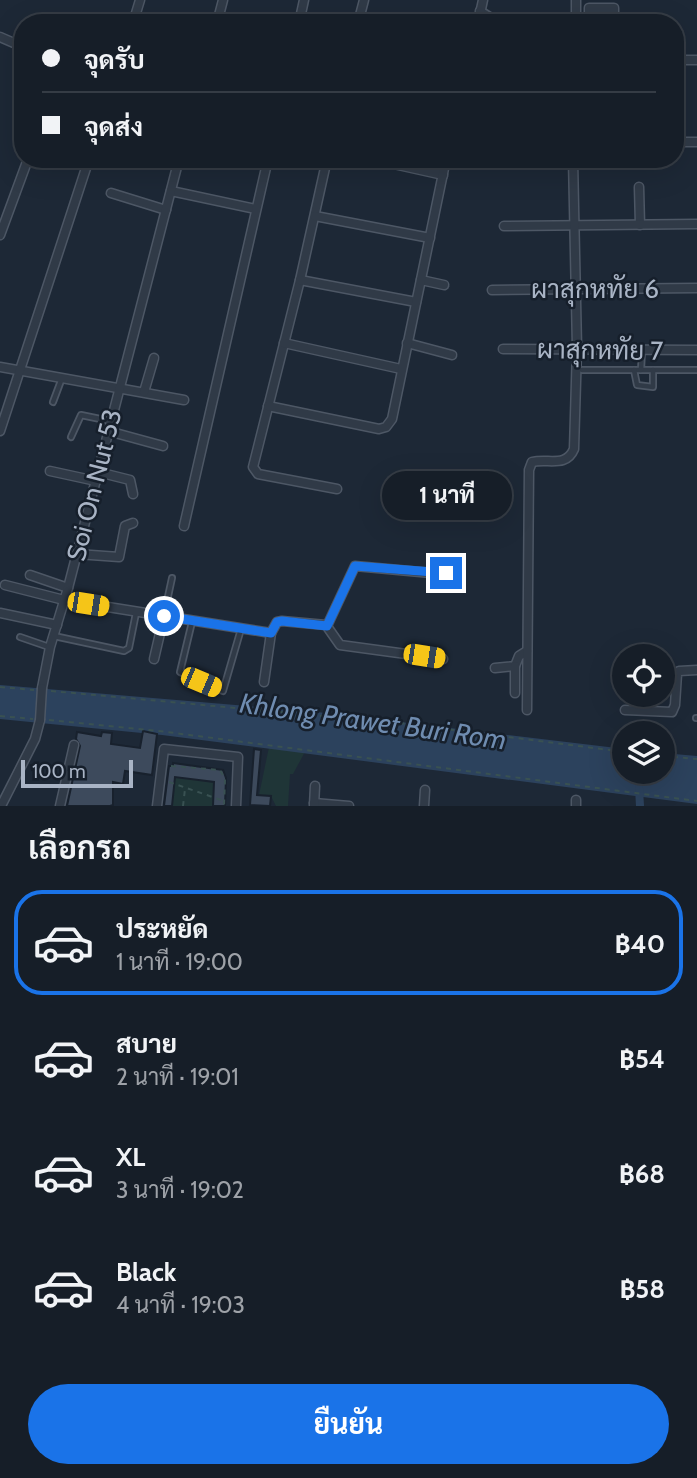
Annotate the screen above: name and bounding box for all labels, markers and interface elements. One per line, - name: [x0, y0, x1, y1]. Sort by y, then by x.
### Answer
- text: จุดรับ: [84, 44, 145, 76]
- text: จุดส่ง: [84, 111, 143, 143]
- street label: ผาสุกหทัย 6: [531, 273, 659, 307]
- street label: ผาสุกหทัย 7: [537, 333, 663, 369]
- street label: Soi On Nut 53: [60, 406, 128, 564]
- callout: 1 นาที: [381, 472, 511, 520]
- text: 1 นาที: [419, 481, 475, 509]
- route end: [430, 557, 462, 589]
- car: [66, 590, 111, 618]
- route start: [148, 600, 180, 632]
- car: [402, 642, 447, 670]
- map controls: [612, 644, 675, 784]
- button: locate: [612, 644, 675, 707]
- car: [178, 664, 225, 700]
- water label: Khlong Prawet Buri Rom: [237, 685, 509, 757]
- button: layers: [612, 721, 675, 784]
- scale bar: [21, 757, 133, 789]
- text: 100 m: [32, 760, 86, 783]
- text: เลือกรถ: [28, 828, 131, 867]
- icon: car: [32, 911, 95, 974]
- text: ประหยัด: [116, 913, 209, 945]
- text: ฿40: [615, 928, 665, 960]
- text: 1 นาที · 19:00: [116, 948, 243, 976]
- icon: car: [32, 1026, 95, 1089]
- text: สบาย: [116, 1028, 177, 1060]
- text: ฿54: [619, 1043, 665, 1075]
- text: 2 นาที · 19:01: [116, 1063, 239, 1091]
- icon: car: [32, 1141, 95, 1204]
- text: XL: [116, 1141, 145, 1173]
- text: ฿68: [619, 1158, 665, 1190]
- text: 3 นาที · 19:02: [116, 1176, 244, 1204]
- icon: car: [32, 1256, 95, 1319]
- text: Black: [116, 1256, 176, 1288]
- text: ฿58: [620, 1273, 665, 1305]
- text: 4 นาที · 19:03: [116, 1291, 245, 1319]
- button: ยืนยัน: [28, 1384, 669, 1464]

